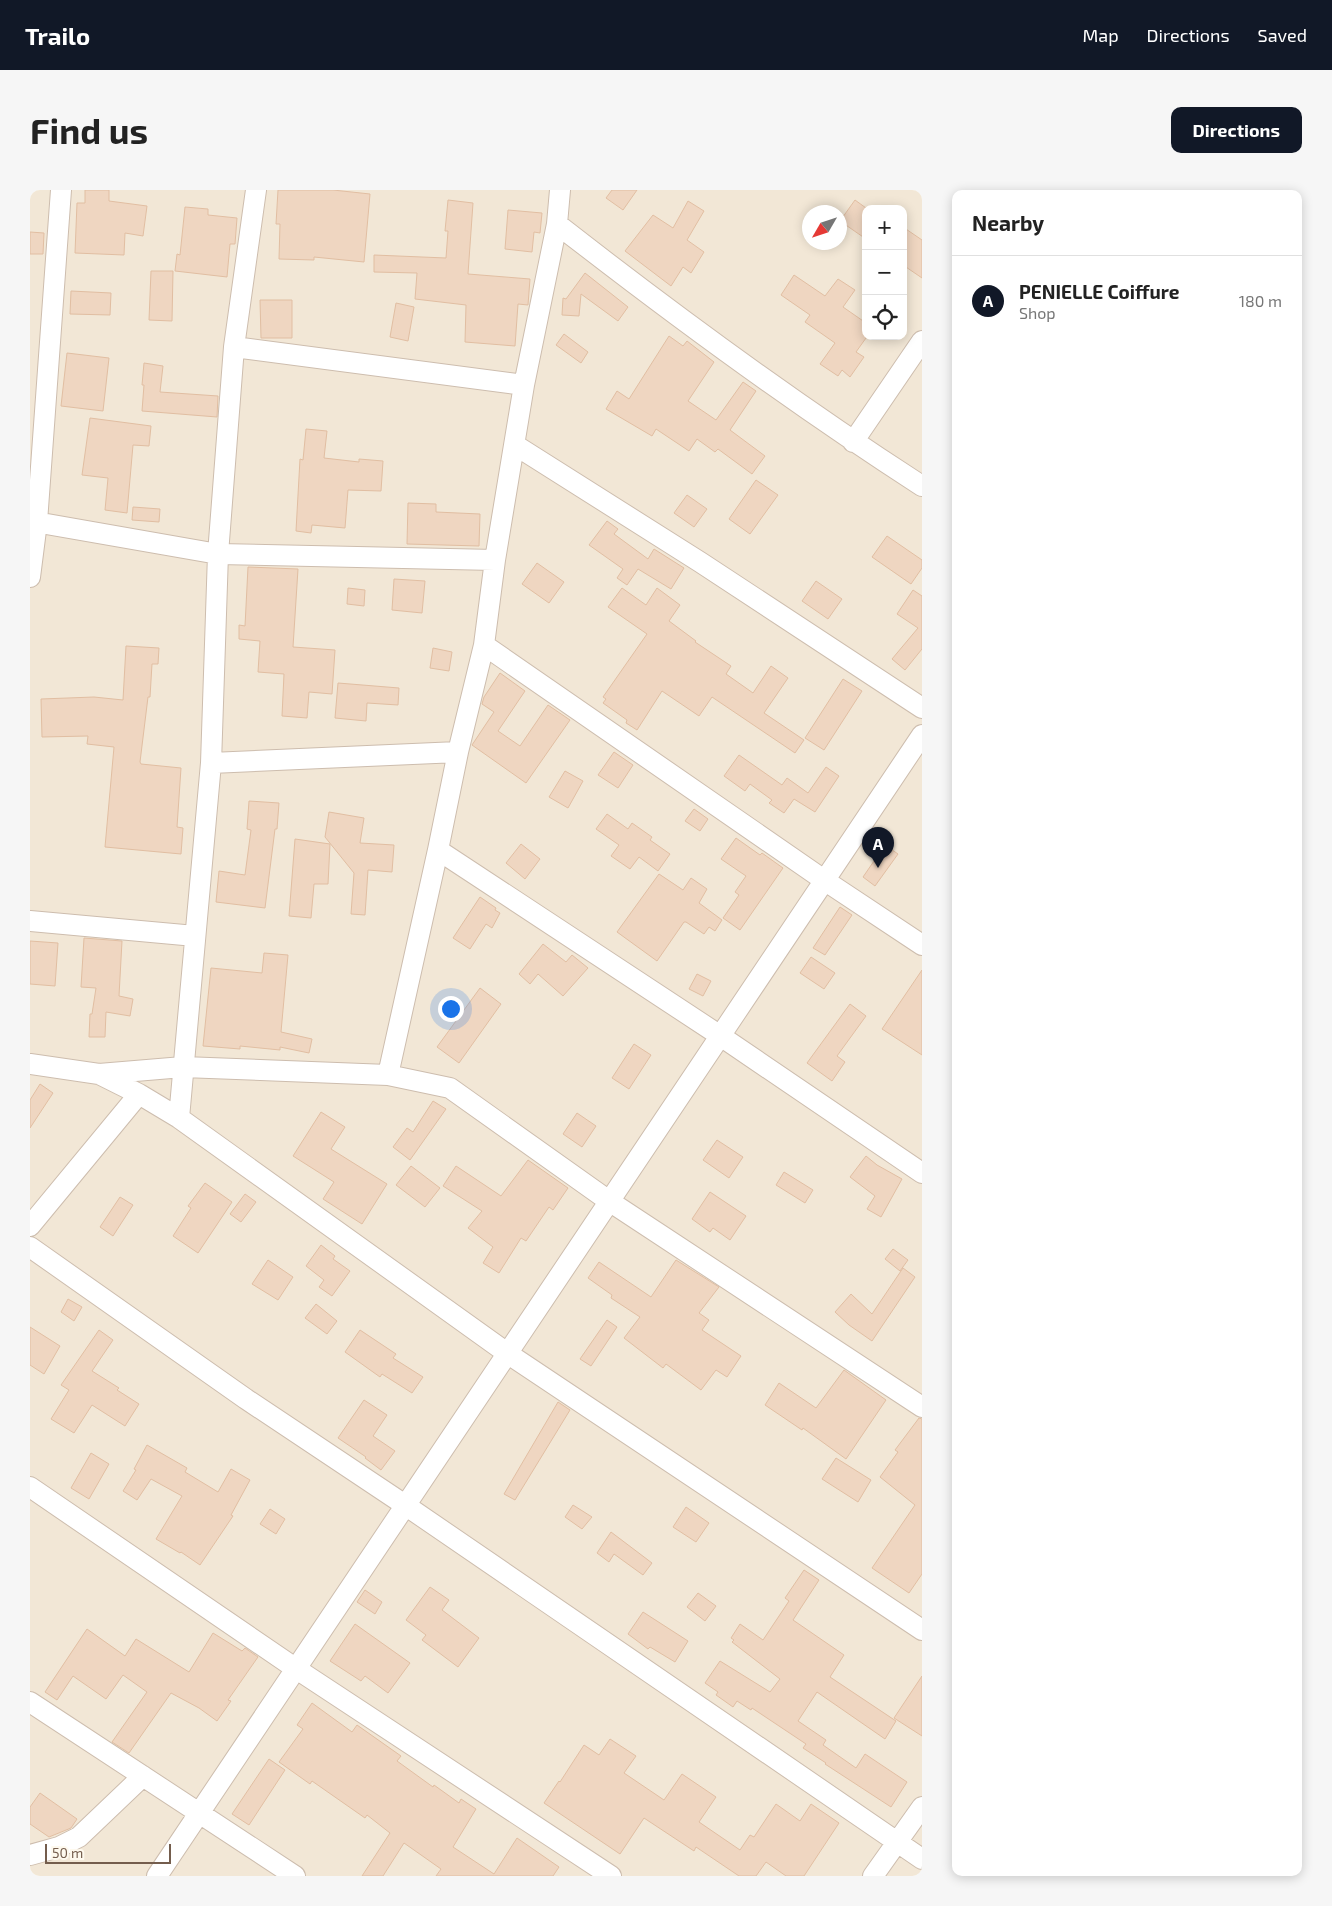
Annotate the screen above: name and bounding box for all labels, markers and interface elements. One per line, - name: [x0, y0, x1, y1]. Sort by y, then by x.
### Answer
- text: Trailo: [25, 21, 90, 50]
- text: Map: [1082, 24, 1119, 46]
- text: Directions: [1147, 24, 1230, 46]
- text: Saved: [1258, 24, 1307, 46]
- button: Directions: [1171, 107, 1302, 153]
- text: Find us: [30, 109, 148, 151]
- north arrow: [802, 205, 847, 250]
- map controls: [862, 205, 907, 340]
- button: +: [862, 205, 907, 250]
- text: Nearby: [972, 210, 1044, 235]
- button: −: [862, 250, 907, 295]
- text: PENIELLE Coiffure: [1019, 280, 1179, 303]
- text: A: [983, 291, 993, 310]
- text: 180 m: [1239, 291, 1282, 310]
- button: locate: [862, 295, 907, 340]
- text: Shop: [1019, 303, 1056, 322]
- pin: A: [862, 827, 894, 868]
- your location: [438, 996, 464, 1022]
- scale bar: [45, 1841, 171, 1864]
- text: 50 m: [52, 1844, 83, 1861]

